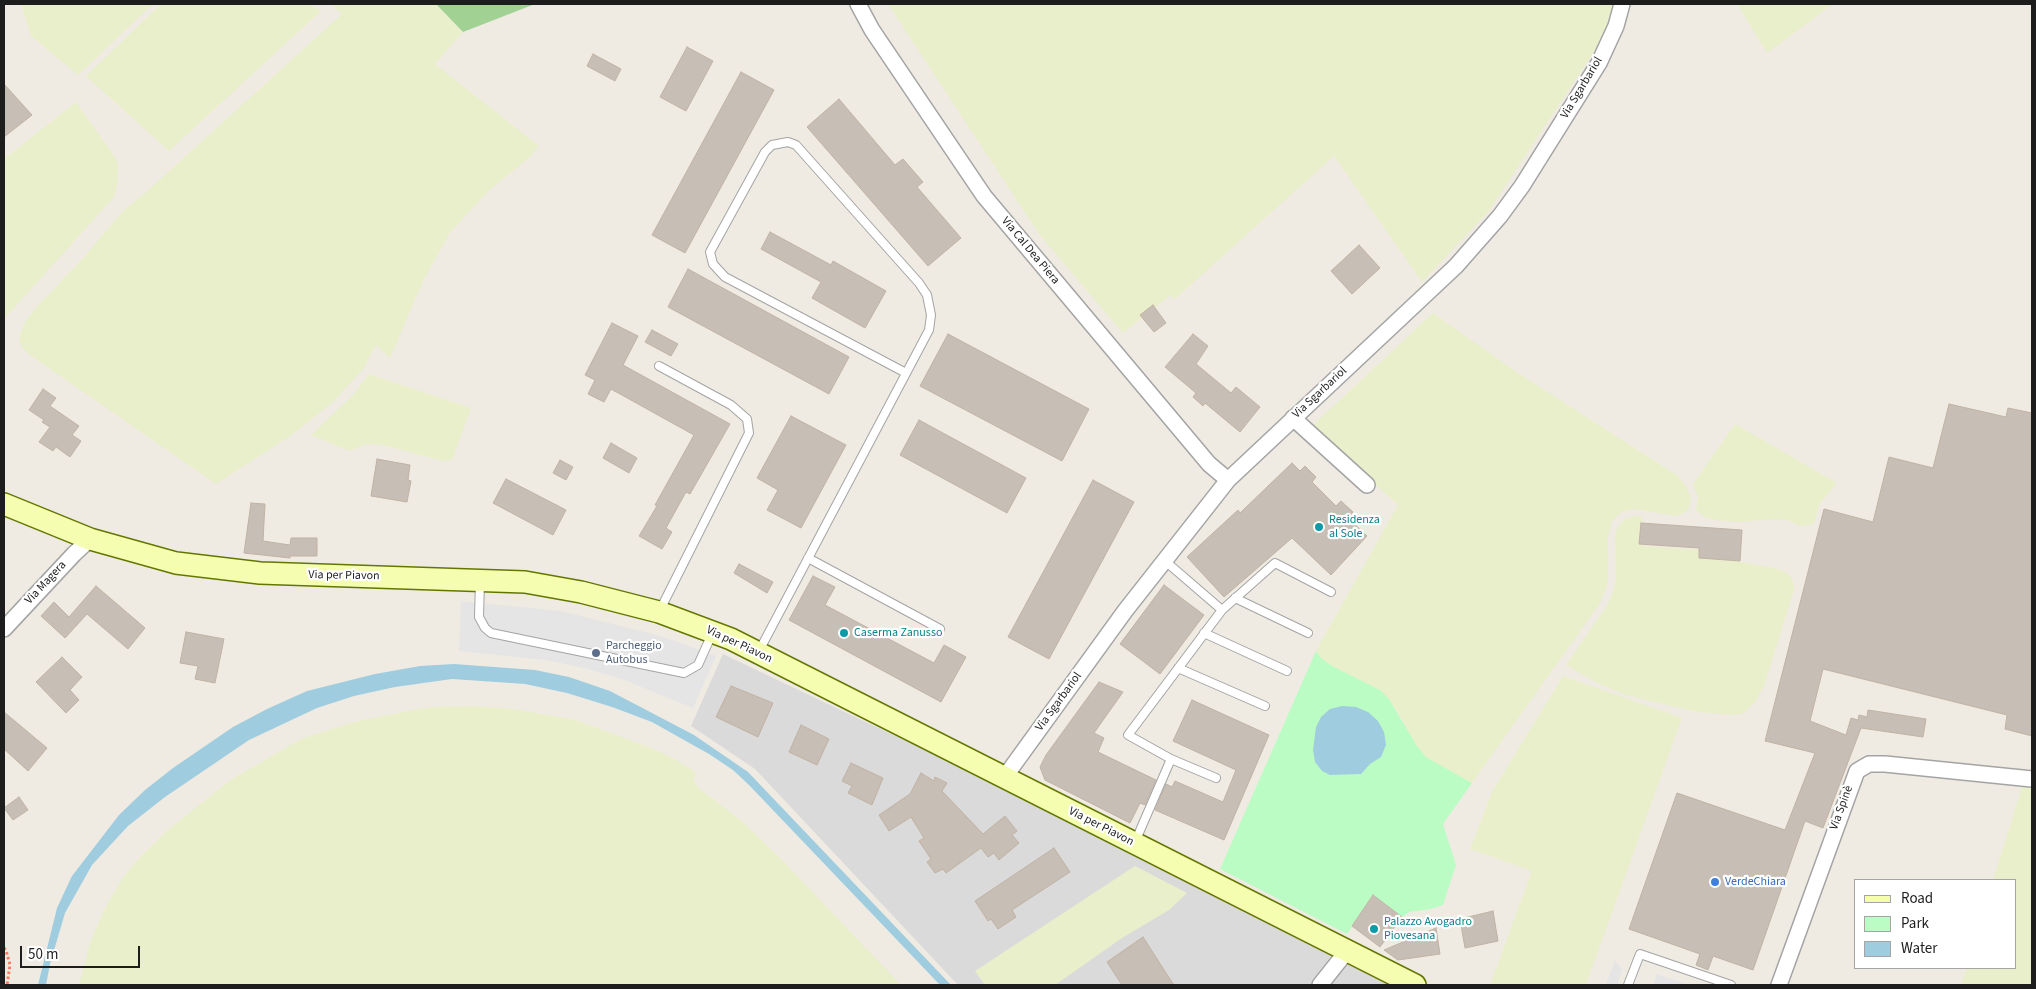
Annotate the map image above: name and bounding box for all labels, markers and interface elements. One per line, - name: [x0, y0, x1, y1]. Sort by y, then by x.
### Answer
- street label: Via Sgarbariol: [1558, 55, 1606, 121]
- street label: Via Cal Dea Piera: [998, 215, 1062, 287]
- street label: Via Sgarbariol: [1290, 364, 1350, 422]
- place label: Residenza al Sole: [1329, 513, 1380, 541]
- marker: Residenza al Sole: [1313, 521, 1325, 533]
- street label: Via Magera: [22, 558, 70, 608]
- street label: Via per Piavon: [308, 568, 380, 584]
- street label: Via per Piavon: [704, 623, 774, 667]
- place label: Caserma Zanusso: [854, 626, 942, 640]
- marker: Caserma Zanusso: [838, 627, 850, 639]
- place label: Parcheggio Autobus: [606, 639, 662, 667]
- marker: Parcheggio Autobus: [590, 647, 602, 659]
- street label: Via Sgarbariol: [1033, 670, 1085, 734]
- street label: Via Spinè: [1827, 784, 1857, 832]
- street label: Via per Piavon: [1066, 804, 1136, 850]
- place label: VerdeChiara: [1725, 875, 1786, 889]
- marker: VerdeChiara: [1709, 876, 1721, 888]
- legend: [1854, 879, 2016, 969]
- text: Road: [1901, 888, 1933, 909]
- text: Park: [1901, 913, 1929, 934]
- place label: Palazzo Avogadro Piovesana: [1384, 915, 1472, 943]
- marker: Palazzo Avogadro Piovesana: [1368, 923, 1380, 935]
- scale bar: [22, 936, 142, 968]
- text: Water: [1901, 938, 1937, 959]
- text: 50 m: [28, 944, 58, 965]

